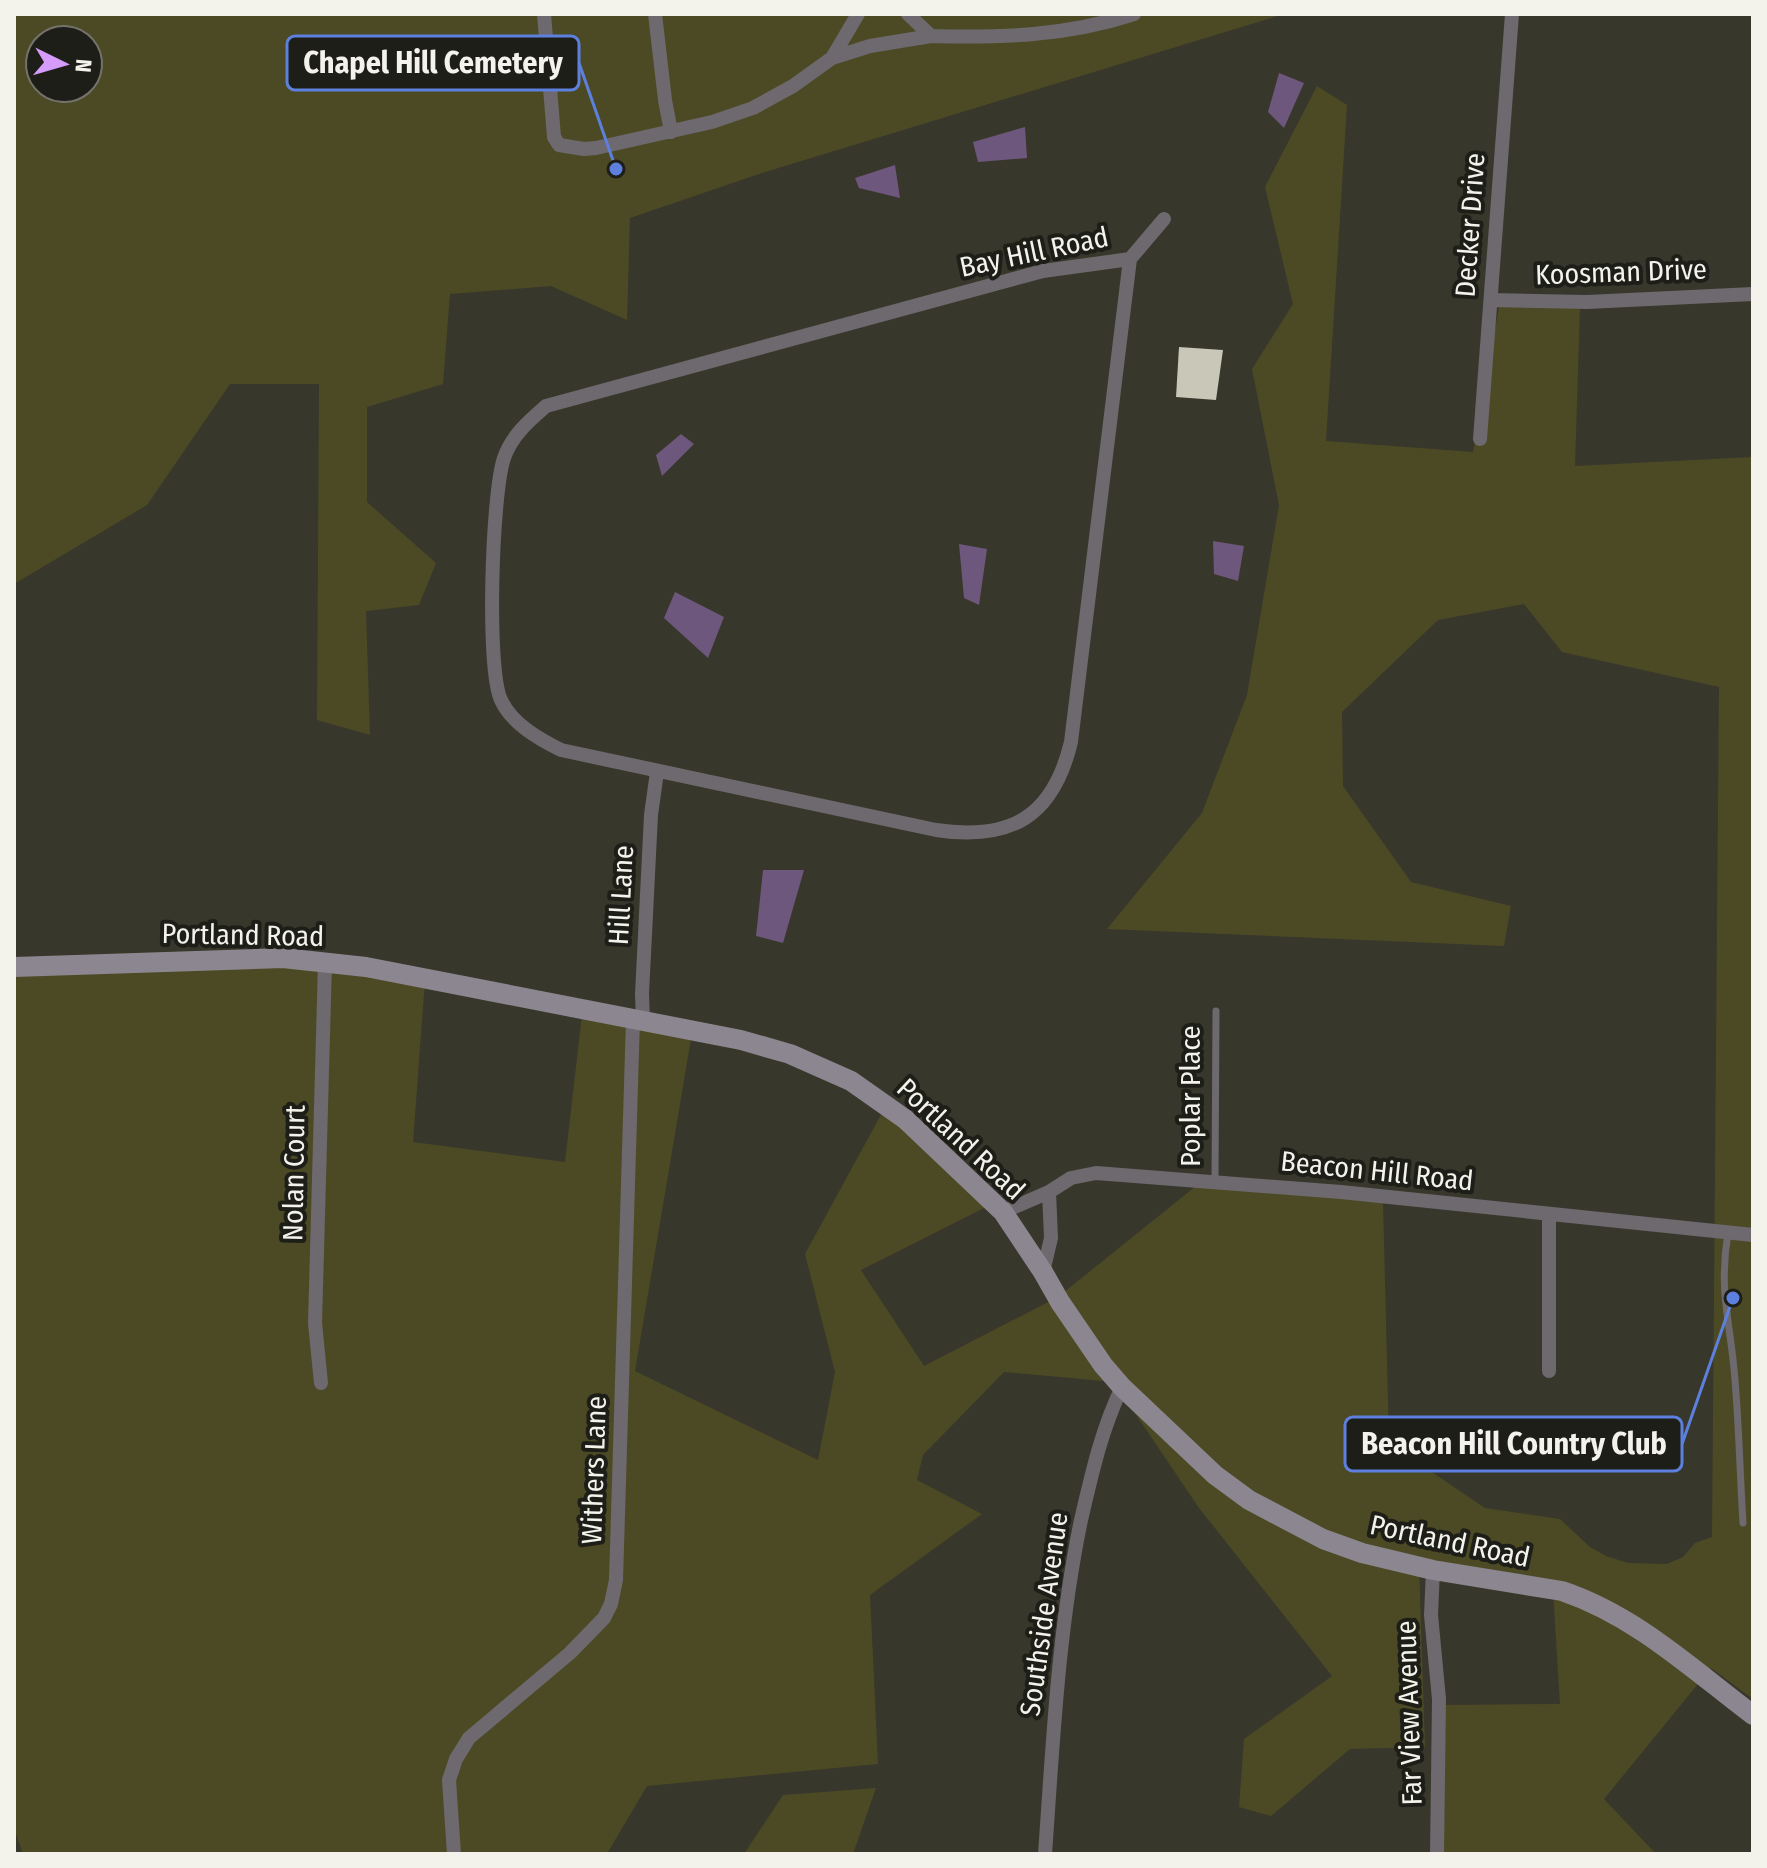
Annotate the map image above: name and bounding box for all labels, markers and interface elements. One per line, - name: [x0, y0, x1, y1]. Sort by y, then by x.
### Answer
- north arrow: [24, 24, 104, 104]
- callout: Chapel Hill Cemetery: [287, 36, 579, 90]
- text: Chapel Hill Cemetery: [303, 45, 563, 81]
- text: N: [69, 58, 97, 73]
- street label: Decker Drive: [1449, 152, 1491, 298]
- street label: Bay Hill Road: [957, 220, 1111, 284]
- street label: Koosman Drive: [1535, 253, 1707, 291]
- street label: Hill Lane: [602, 844, 640, 946]
- street label: Portland Road: [161, 917, 325, 953]
- street label: Poplar Place: [1174, 1025, 1207, 1167]
- street label: Portland Road: [890, 1072, 1032, 1206]
- street label: Nolan Court: [276, 1104, 312, 1241]
- street label: Beacon Hill Road: [1279, 1144, 1475, 1198]
- street label: Withers Lane: [575, 1395, 613, 1545]
- callout: Beacon Hill Country Club: [1345, 1417, 1682, 1471]
- text: Beacon Hill Country Club: [1361, 1426, 1667, 1462]
- street label: Portland Road: [1367, 1508, 1533, 1574]
- street label: Southside Avenue: [1013, 1510, 1075, 1718]
- street label: Far View Avenue: [1389, 1620, 1429, 1806]

